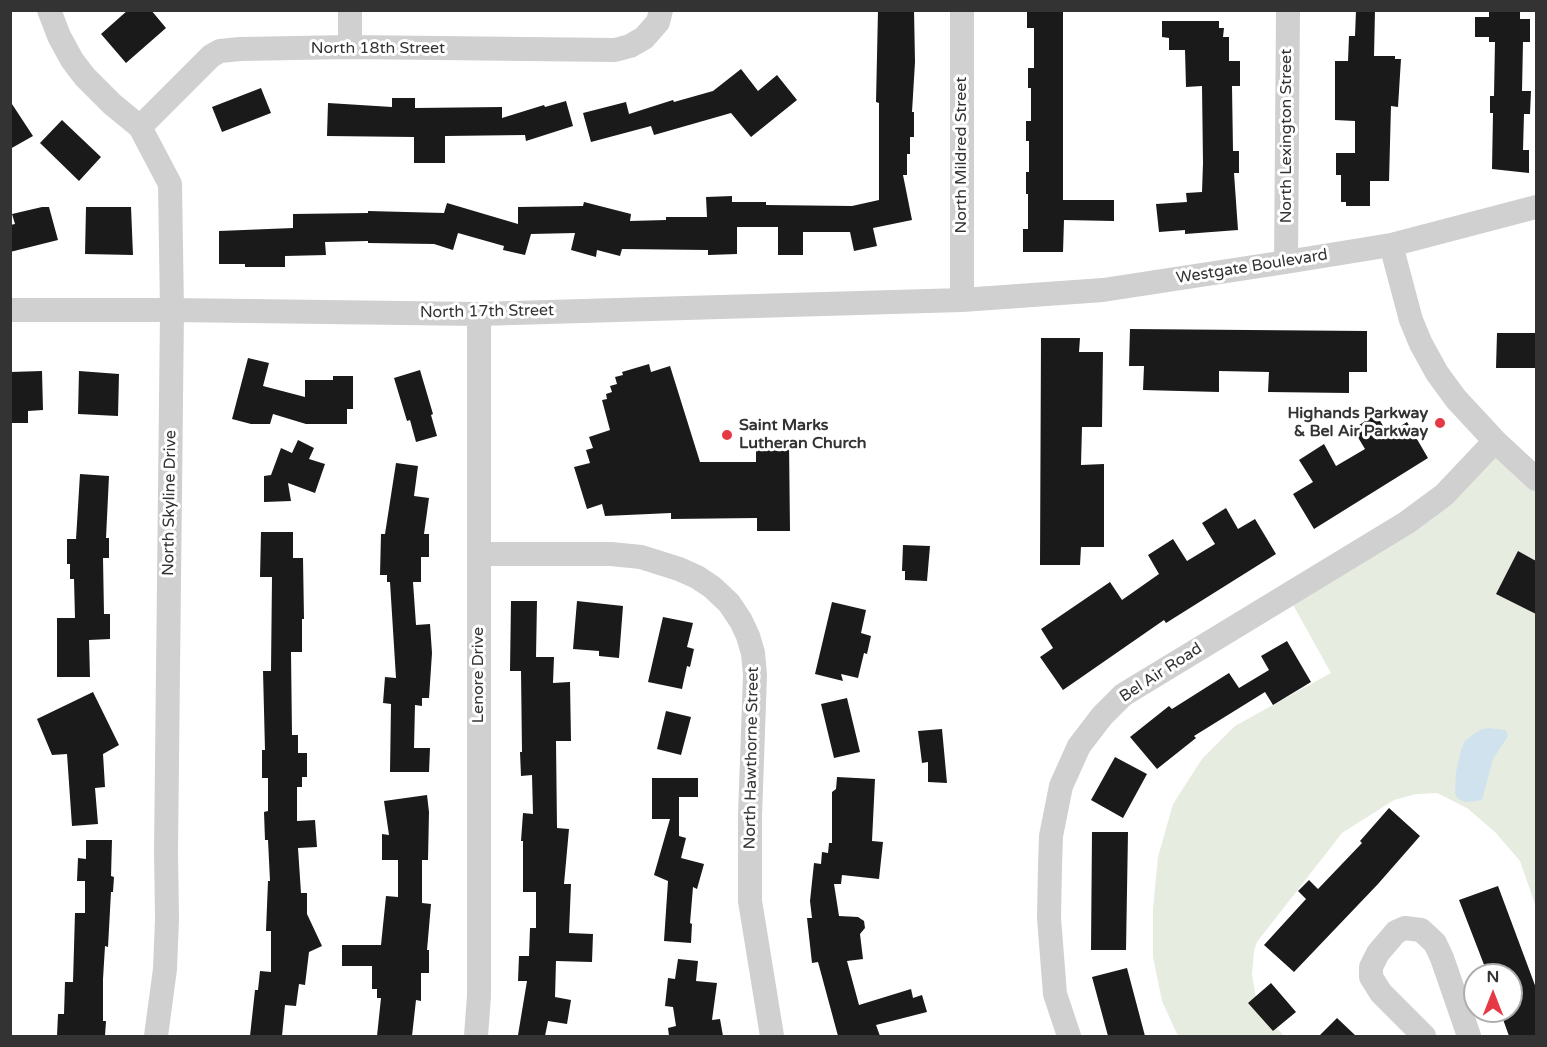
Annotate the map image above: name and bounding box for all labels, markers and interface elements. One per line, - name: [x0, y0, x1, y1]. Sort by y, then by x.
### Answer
- street label: North 18th Street: [311, 39, 445, 59]
- street label: North Lexington Street: [1277, 49, 1297, 223]
- street label: North Mildred Street: [952, 77, 972, 233]
- street label: Westgate Boulevard: [1175, 246, 1329, 288]
- street label: North 17th Street: [420, 301, 554, 323]
- place label: Highands Parkway & Bel Air Parkway: [1287, 404, 1428, 442]
- place label: Saint Marks Lutheran Church: [739, 416, 867, 454]
- marker: Highands Parkway & Bel Air Parkway: [1433, 416, 1447, 430]
- marker: Saint Marks Lutheran Church: [720, 428, 734, 442]
- street label: North Skyline Drive: [159, 430, 181, 576]
- street label: Lenore Drive: [469, 627, 489, 723]
- street label: Bel Air Road: [1116, 639, 1206, 707]
- street label: North Hawthorne Street: [741, 666, 763, 850]
- north arrow: [1463, 963, 1523, 1023]
- text: N: [1487, 967, 1499, 987]

